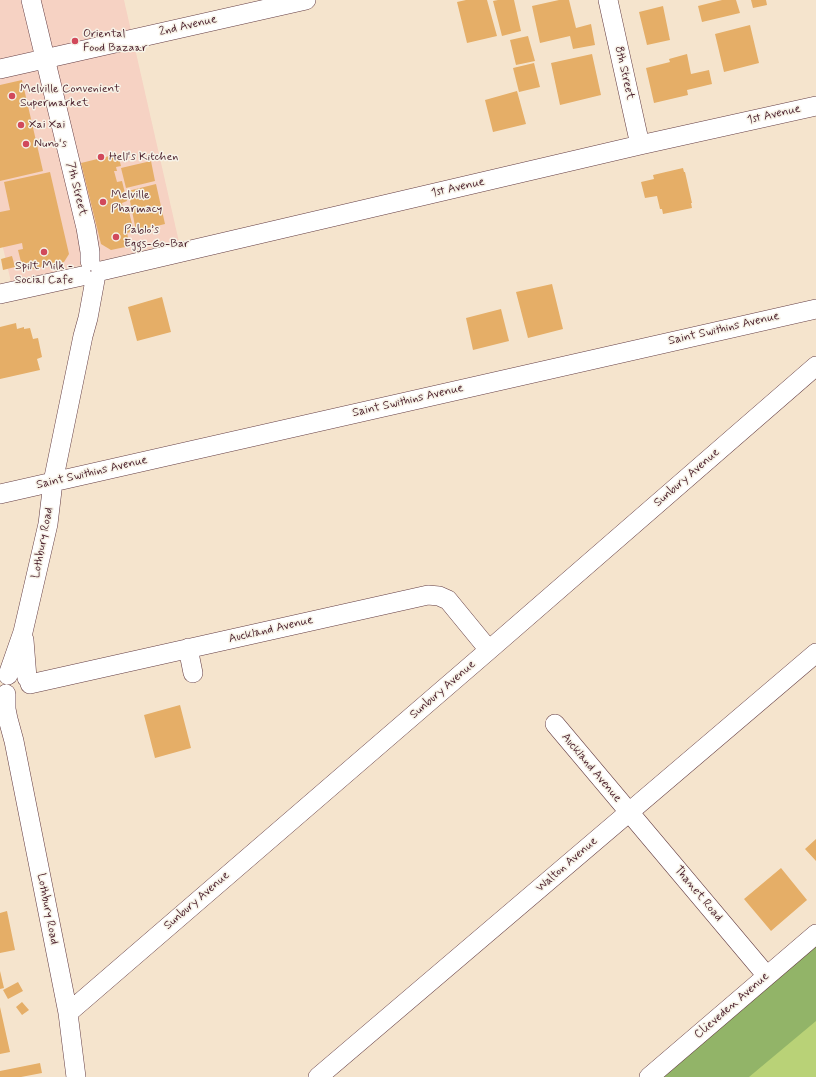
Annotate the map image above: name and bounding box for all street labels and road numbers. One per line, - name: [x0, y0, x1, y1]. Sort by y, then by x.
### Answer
- street label: 2nd Avenue: [158, 12, 218, 40]
- street label: 8th Street: [611, 45, 637, 101]
- street label: 1st Avenue: [746, 102, 802, 128]
- street label: 7th Street: [62, 161, 90, 217]
- street label: 1st Avenue: [430, 175, 486, 201]
- street label: Saint Swithins Avenue: [667, 309, 781, 349]
- street label: Saint Swithins Avenue: [351, 381, 465, 421]
- street label: Sunbury Avenue: [651, 446, 723, 510]
- street label: Saint Swithins Avenue: [35, 453, 149, 493]
- street label: Lothbury Road: [29, 506, 57, 580]
- street label: Auckland Avenue: [227, 613, 315, 647]
- street label: Sunbury Avenue: [407, 658, 479, 722]
- street label: Auckland Avenue: [558, 730, 624, 806]
- street label: Walton Avenue: [533, 834, 601, 896]
- street label: Thanet Road: [671, 863, 725, 925]
- street label: Sunbury Avenue: [161, 869, 233, 933]
- street label: Lothbury Road: [33, 872, 61, 946]
- street label: Clieveden Avenue: [692, 970, 772, 1042]

